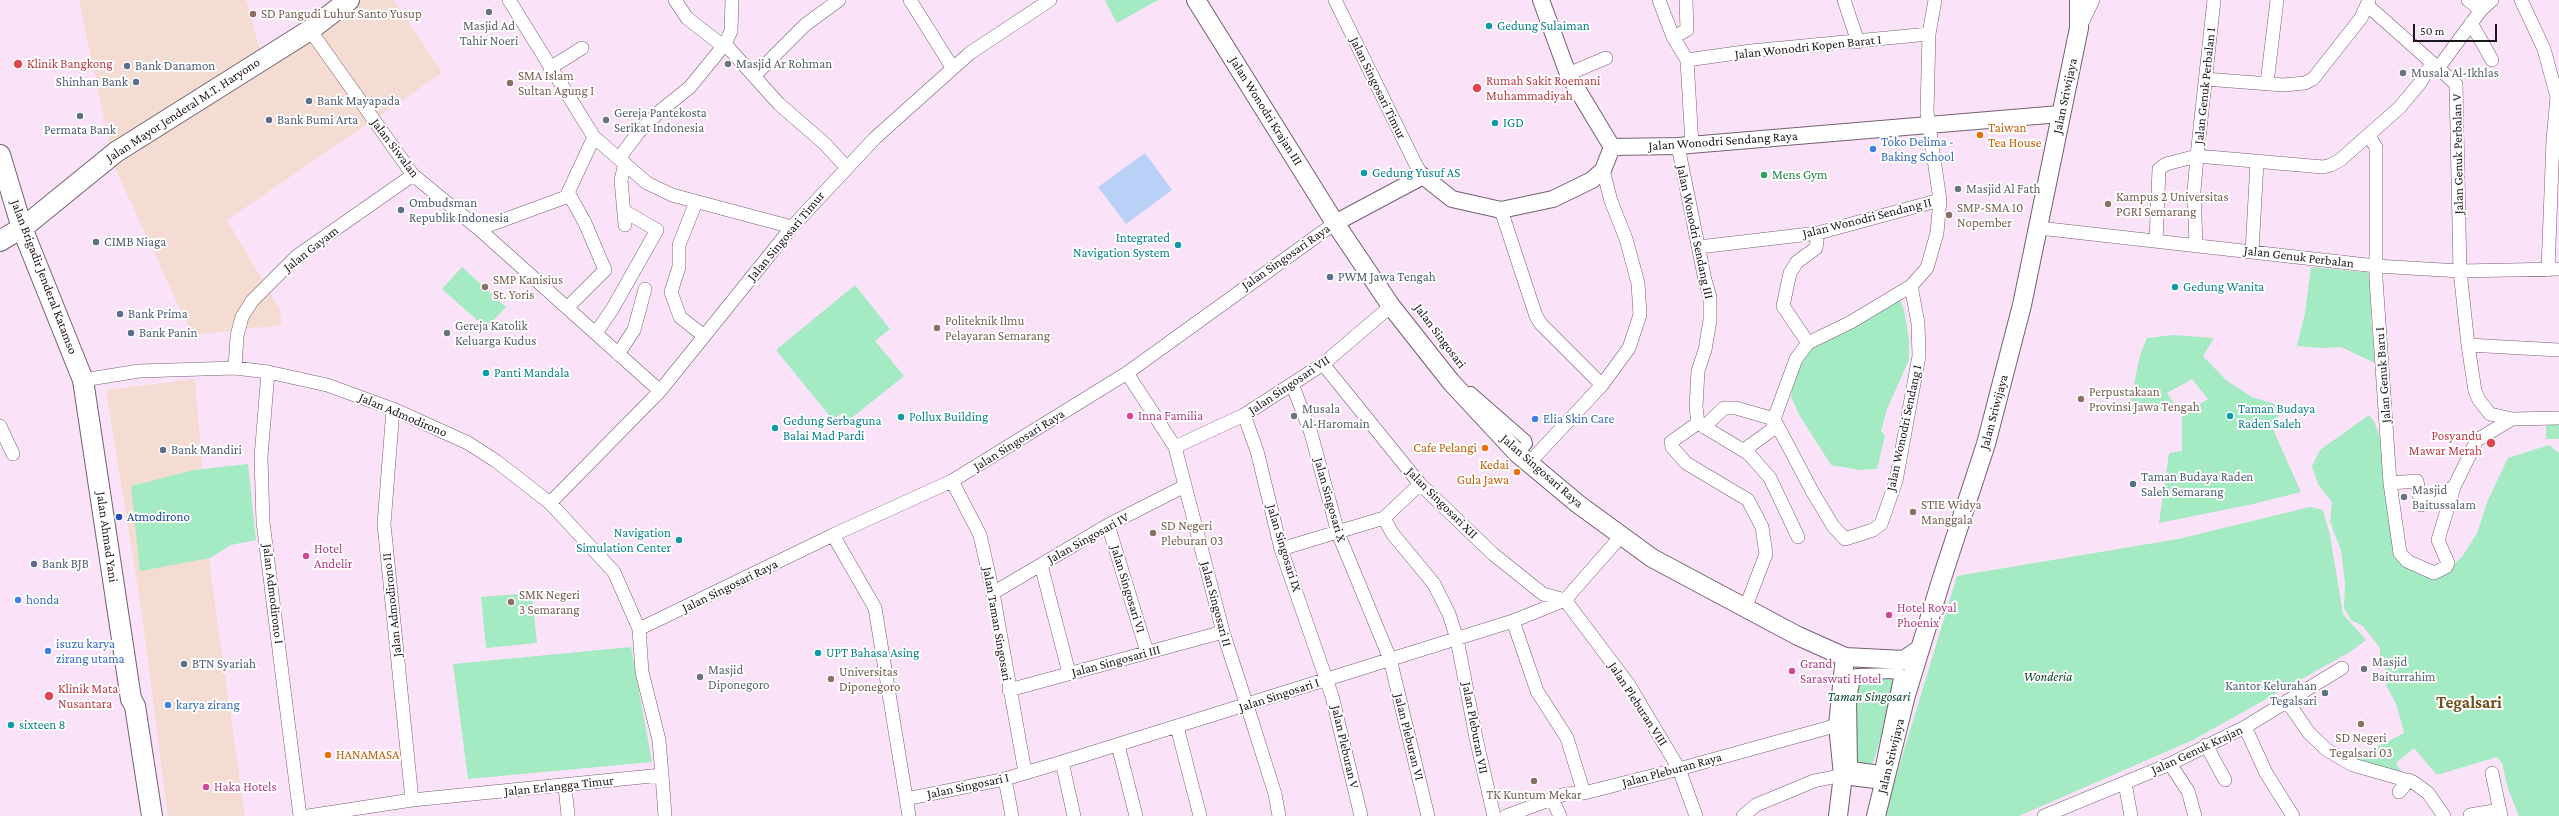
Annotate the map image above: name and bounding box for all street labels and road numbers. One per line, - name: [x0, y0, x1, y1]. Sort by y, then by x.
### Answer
- street label: Jalan Genuk Perbalan I: [2191, 27, 2219, 145]
- street label: Jalan Wonodri Kopen Barat I: [1734, 32, 1882, 62]
- street label: Jalan Singosari Timur: [1346, 34, 1410, 142]
- street label: Jalan Mayor Jenderal M.T. Haryono: [103, 54, 263, 166]
- street label: Jalan Wonodri Krajan III: [1226, 54, 1306, 168]
- street label: Jalan Sriwijaya: [2049, 57, 2081, 135]
- street label: Jalan Genuk Perbalan V: [2449, 94, 2467, 214]
- street label: Jalan Siwalan: [368, 115, 422, 181]
- street label: Jalan Wonodri Sendang Raya: [1648, 128, 1798, 154]
- street label: Jalan Wonodri Sendang III: [1673, 164, 1717, 300]
- street label: Jalan Singosari Timur: [744, 188, 828, 284]
- street label: Jalan Wonodri Sendang II: [1801, 194, 1933, 242]
- street label: Jalan Brigadir Jenderal Katamso: [7, 197, 81, 357]
- street label: Jalan Singosari Raya: [1239, 221, 1333, 293]
- street label: Jalan Gayam: [280, 223, 342, 275]
- street label: Jalan Genuk Perbalan: [2243, 243, 2355, 271]
- street label: Jalan Singosari: [1411, 301, 1469, 371]
- street label: Jalan Genuk Baru I: [2372, 326, 2394, 424]
- street label: Jalan Singosari VII: [1245, 352, 1333, 418]
- street label: Jalan Wonodri Sendang I: [1883, 364, 1925, 492]
- street label: Jalan Sriwijaya: [1977, 373, 2011, 451]
- street label: Jalan Admodirono: [357, 389, 449, 441]
- street label: Jalan Singosari Raya: [971, 406, 1067, 474]
- street label: Jalan Singosari Raya: [1497, 431, 1587, 511]
- street label: Jalan Singosari X: [1311, 456, 1349, 544]
- street label: Jalan Singosari XII: [1403, 464, 1481, 542]
- street label: Jalan Ahmad Yani: [93, 491, 121, 583]
- street label: Jalan Singosari IX: [1263, 502, 1305, 594]
- street label: Jalan Singosari IV: [1045, 509, 1131, 567]
- street label: Jalan Admodirono I: [259, 543, 287, 645]
- street label: Jalan Singosari VI: [1107, 543, 1149, 635]
- street label: Jalan Admodirono II: [379, 552, 405, 658]
- street label: Jalan Singosari Raya: [680, 556, 780, 616]
- street label: Jalan Singosari II: [1197, 560, 1235, 648]
- street label: Jalan Taman Singosari: [979, 566, 1015, 682]
- street label: Jalan Singosari III: [1070, 642, 1162, 680]
- street label: Jalan Pleburan VIII: [1605, 659, 1671, 749]
- street label: Jalan Singosari I: [1237, 675, 1321, 715]
- street label: Jalan Pleburan VII: [1458, 681, 1492, 775]
- street label: Jalan Pleburan VI: [1391, 692, 1427, 782]
- street label: Jalan Pleburan V: [1328, 704, 1362, 790]
- street label: Jalan Sriwijaya: [1874, 717, 1908, 795]
- street label: Jalan Genuk Krajan: [2149, 722, 2245, 778]
- street label: Jalan Pleburan Raya: [1620, 749, 1724, 791]
- street label: Jalan Singosari I: [926, 770, 1010, 802]
- street label: Jalan Erlangga Timur: [503, 772, 615, 800]

